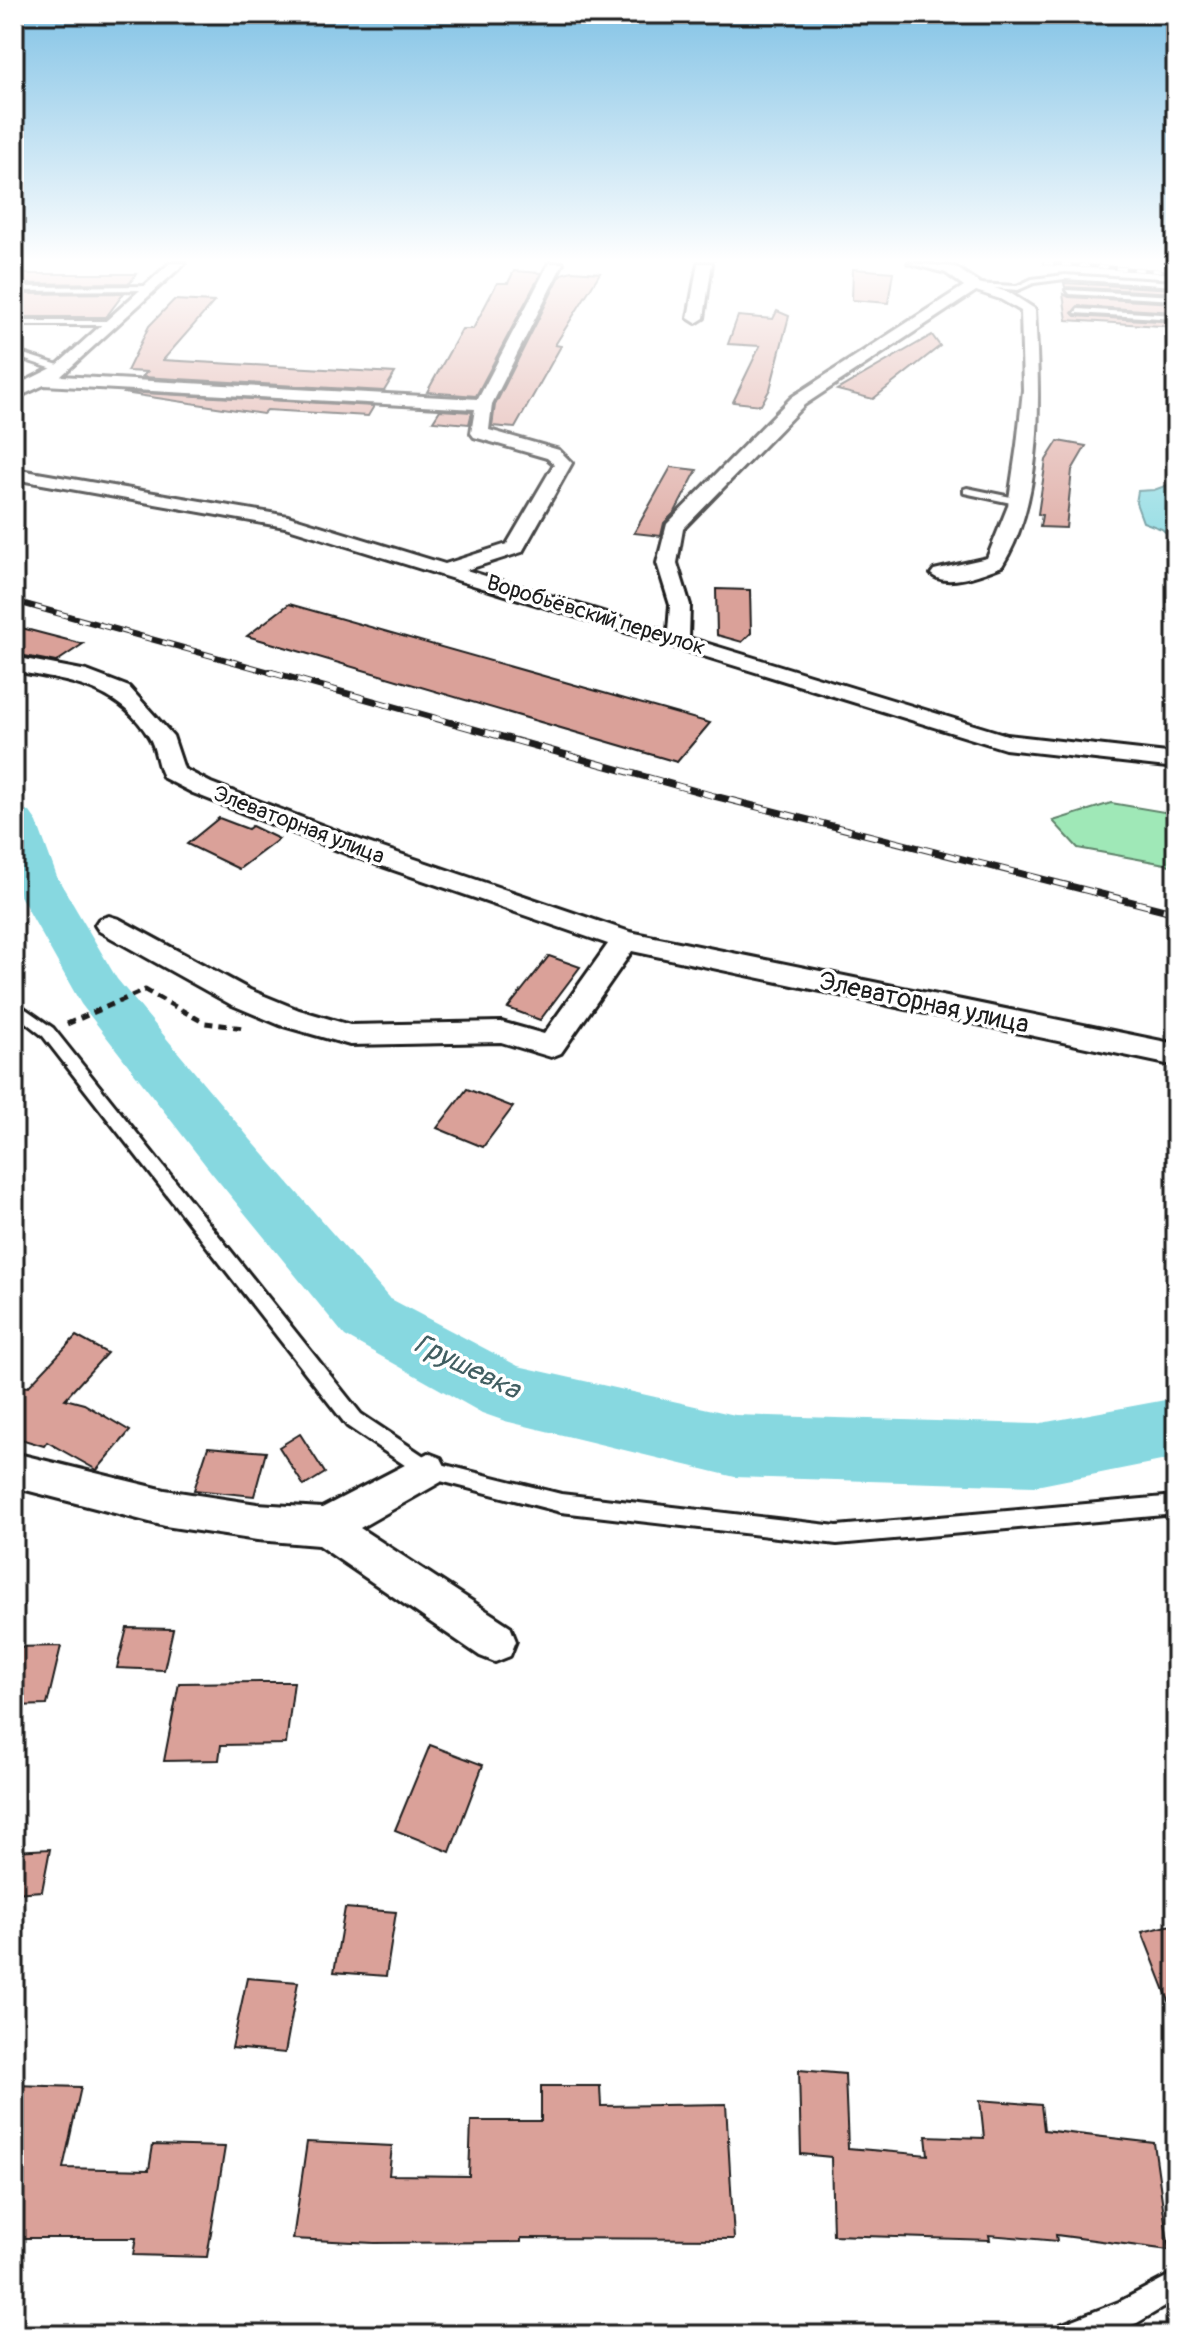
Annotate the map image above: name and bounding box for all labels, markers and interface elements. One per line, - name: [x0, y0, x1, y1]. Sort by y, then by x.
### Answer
- street label: Воробьёвский переулок: [483, 568, 709, 662]
- street label: Элеваторная улица: [209, 779, 389, 871]
- street label: Элеваторная улица: [816, 965, 1032, 1041]
- water label: Грушевка: [408, 1326, 527, 1408]

